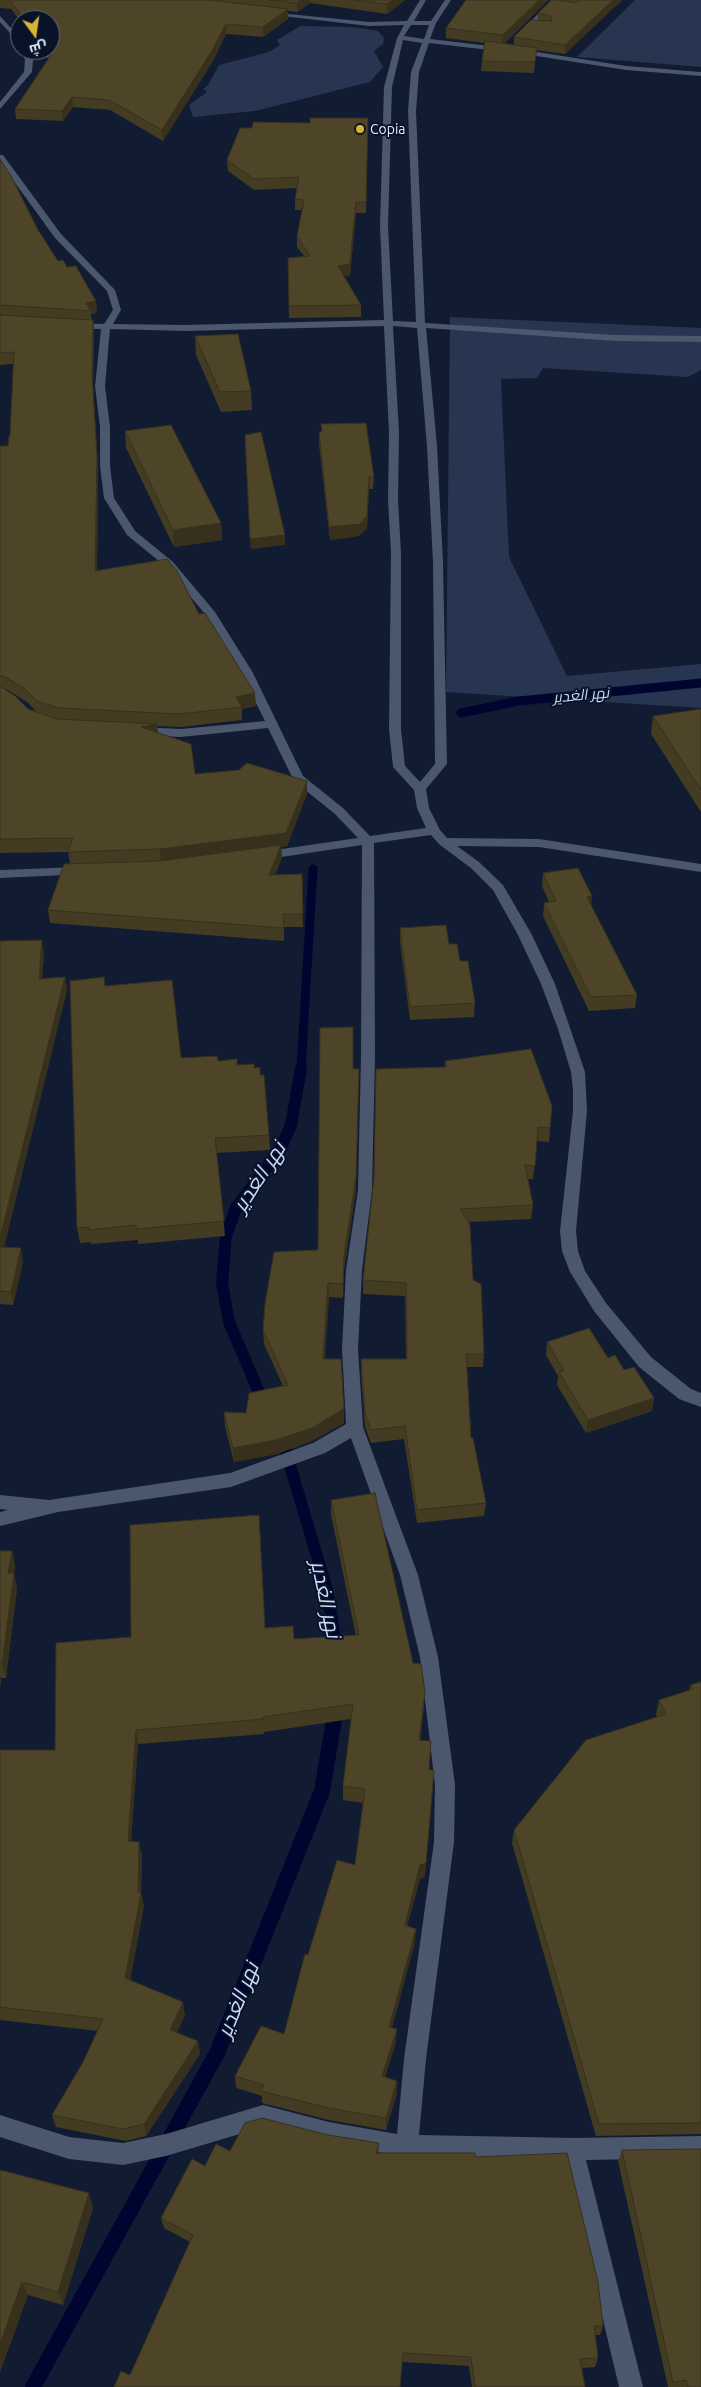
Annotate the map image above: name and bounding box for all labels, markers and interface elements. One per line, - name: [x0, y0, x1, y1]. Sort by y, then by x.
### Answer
- north arrow: [10, 10, 60, 60]
- text: ش: [28, 39, 49, 59]
- place label: Copia: [370, 121, 406, 137]
- marker: Copia: [354, 123, 366, 135]
- water label: نهر الغدير: [552, 684, 610, 706]
- water label: نهر الغدير: [227, 1137, 291, 1217]
- water label: نهر الغدير: [306, 1558, 346, 1640]
- water label: نهر الغدير: [212, 1959, 264, 2041]

